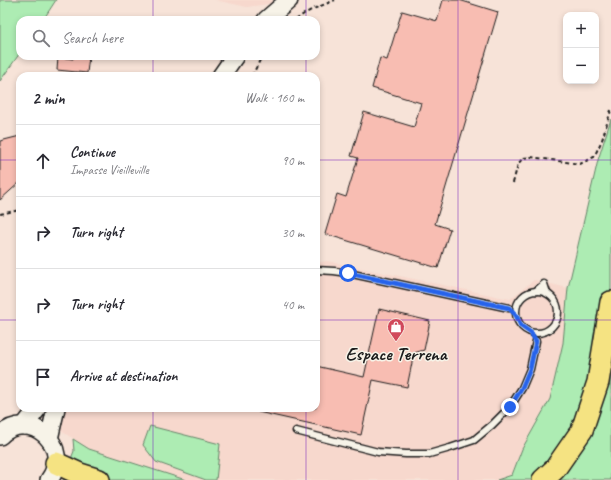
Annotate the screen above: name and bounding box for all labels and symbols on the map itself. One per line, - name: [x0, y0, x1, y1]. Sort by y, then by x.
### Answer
- route start: [339, 264, 357, 282]
- shop icon: Espace Terrena: [386, 317, 406, 342]
- place label: Espace Terrena: [345, 342, 448, 366]
- route end: [501, 398, 519, 416]

